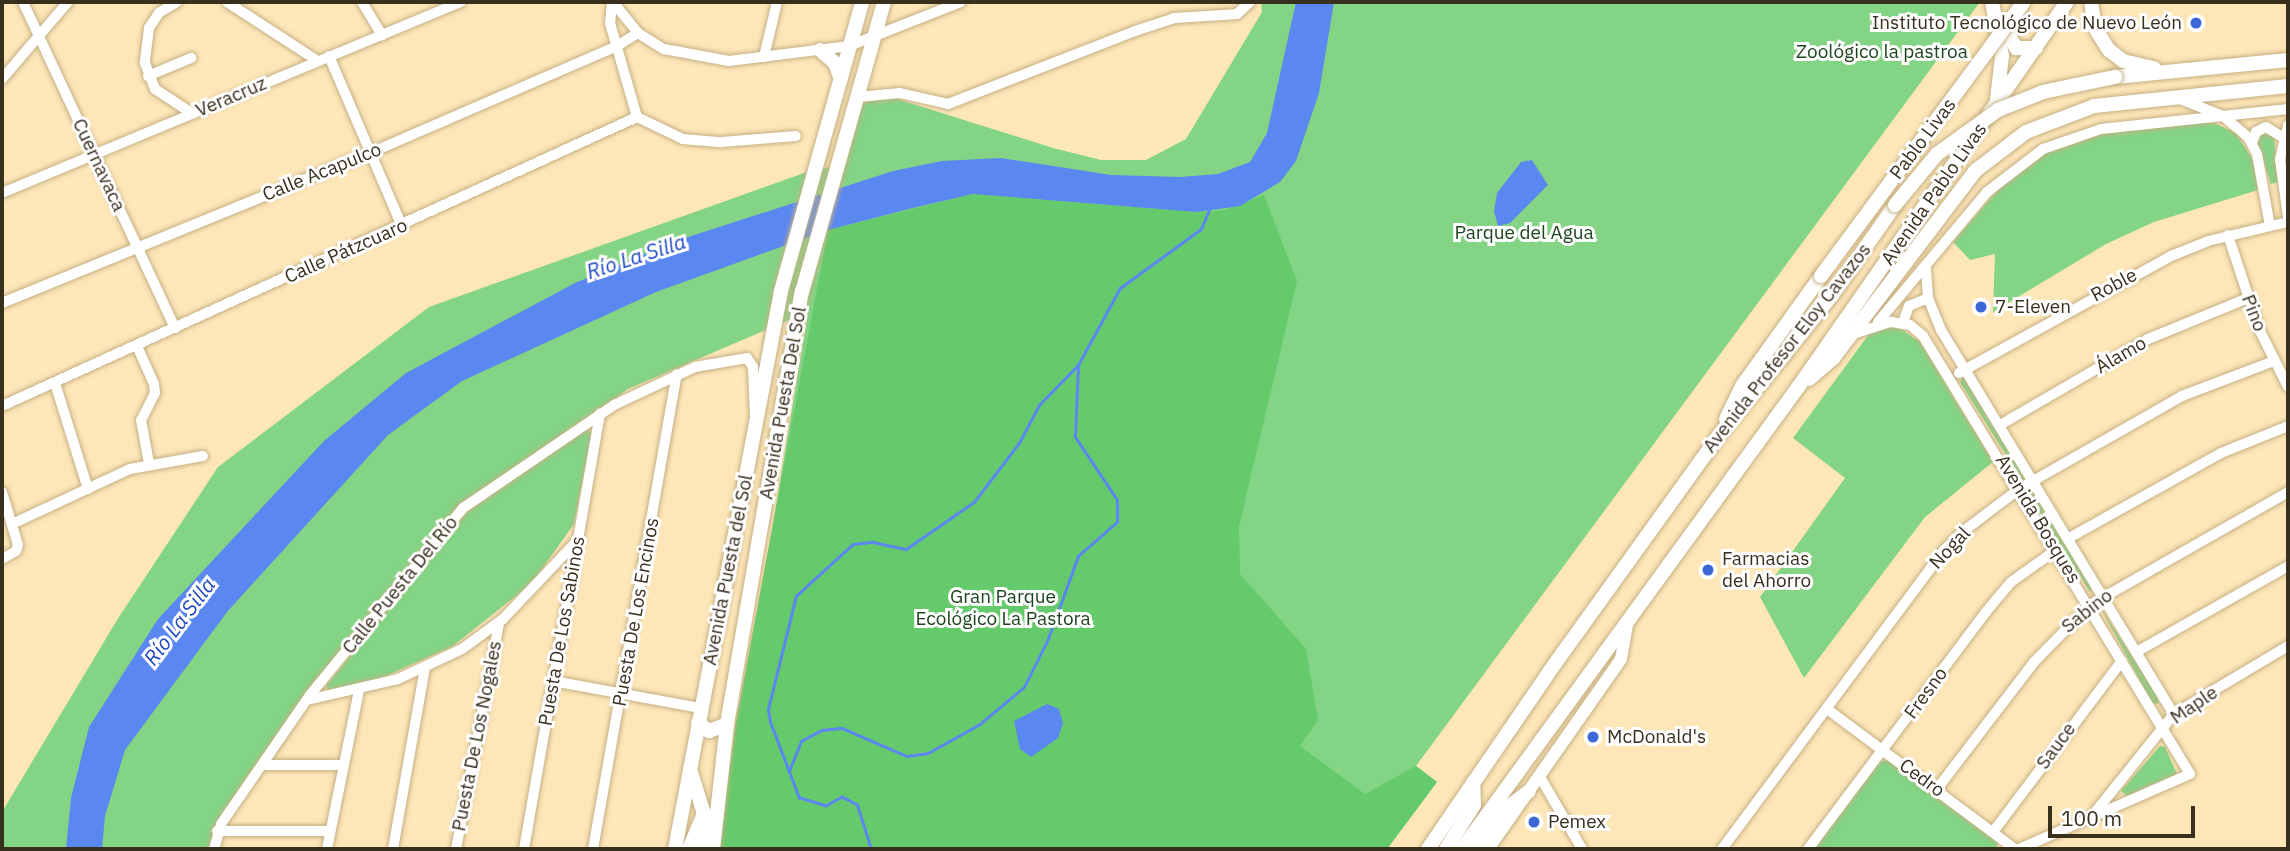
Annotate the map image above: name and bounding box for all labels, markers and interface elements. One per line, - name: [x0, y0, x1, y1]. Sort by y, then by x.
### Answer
- place label: Instituto Tecnológico de Nuevo León: [1872, 12, 2182, 34]
- marker: Instituto Tecnológico de Nuevo León: [2188, 15, 2204, 31]
- park label: Zoológico la pastroa: [1796, 41, 1968, 63]
- street label: Veracruz: [192, 72, 270, 122]
- street label: Pablo Livas: [1885, 94, 1961, 184]
- street label: Cuernavaca: [68, 115, 130, 215]
- street label: Avenida Pablo Livas: [1876, 119, 1992, 269]
- street label: Calle Acapulco: [259, 138, 385, 206]
- street label: Calle Pátzcuaro: [281, 214, 411, 288]
- park label: Parque del Agua: [1454, 222, 1594, 244]
- water label: Río La Silla: [583, 228, 689, 284]
- street label: Avenida Profesor Eloy Cavazos: [1698, 239, 1876, 457]
- street label: Roble: [2087, 263, 2141, 307]
- street label: Pino: [2237, 291, 2271, 335]
- place label: 7-Eleven: [1995, 296, 2071, 318]
- marker: 7-Eleven: [1973, 299, 1989, 315]
- street label: Avenida Puesta Del Sol: [755, 305, 811, 501]
- street label: Álamo: [2092, 331, 2150, 379]
- street label: Avenida Bosques: [1991, 450, 2085, 588]
- street label: Avenida Puesta del Sol: [698, 473, 758, 667]
- street label: Calle Puesta Del Río: [337, 512, 463, 658]
- street label: Puesta De Los Encinos: [608, 516, 664, 708]
- street label: Nogal: [1925, 522, 1975, 574]
- street label: Puesta De Los Sabinos: [534, 534, 590, 728]
- place label: Farmacias del Ahorro: [1722, 548, 1811, 592]
- marker: Farmacias del Ahorro: [1700, 562, 1716, 578]
- water label: Río La Silla: [138, 572, 220, 670]
- street label: Sabino: [2057, 584, 2117, 638]
- park label: Gran Parque Ecológico La Pastora: [915, 586, 1091, 630]
- street label: Puesta De Los Nogales: [447, 639, 507, 833]
- street label: Fresno: [1900, 663, 1952, 723]
- street label: Maple: [2166, 681, 2222, 729]
- street label: Sauce: [2032, 718, 2080, 774]
- place label: McDonald's: [1607, 726, 1706, 748]
- marker: McDonald's: [1585, 729, 1601, 745]
- street label: Cedro: [1895, 754, 1949, 802]
- scale bar: [2052, 792, 2199, 836]
- text: 100 m: [2061, 804, 2122, 832]
- place label: Pemex: [1548, 811, 1606, 833]
- marker: Pemex: [1526, 814, 1542, 830]

